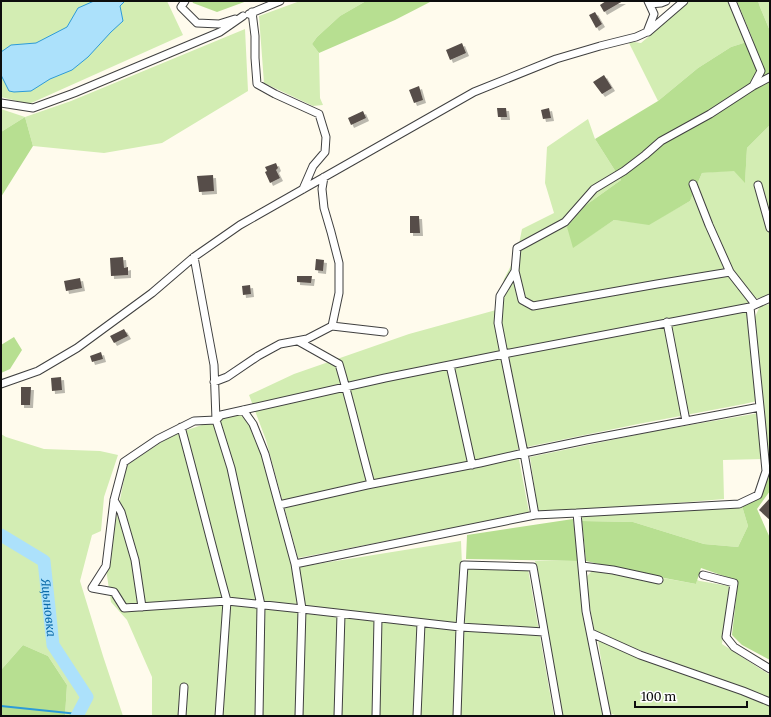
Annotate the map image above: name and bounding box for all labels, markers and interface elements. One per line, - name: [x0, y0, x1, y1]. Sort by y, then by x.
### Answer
- water label: Яцыновка: [38, 577, 60, 637]
- scale bar: [635, 683, 747, 709]
- text: 100 m: [641, 689, 676, 704]

